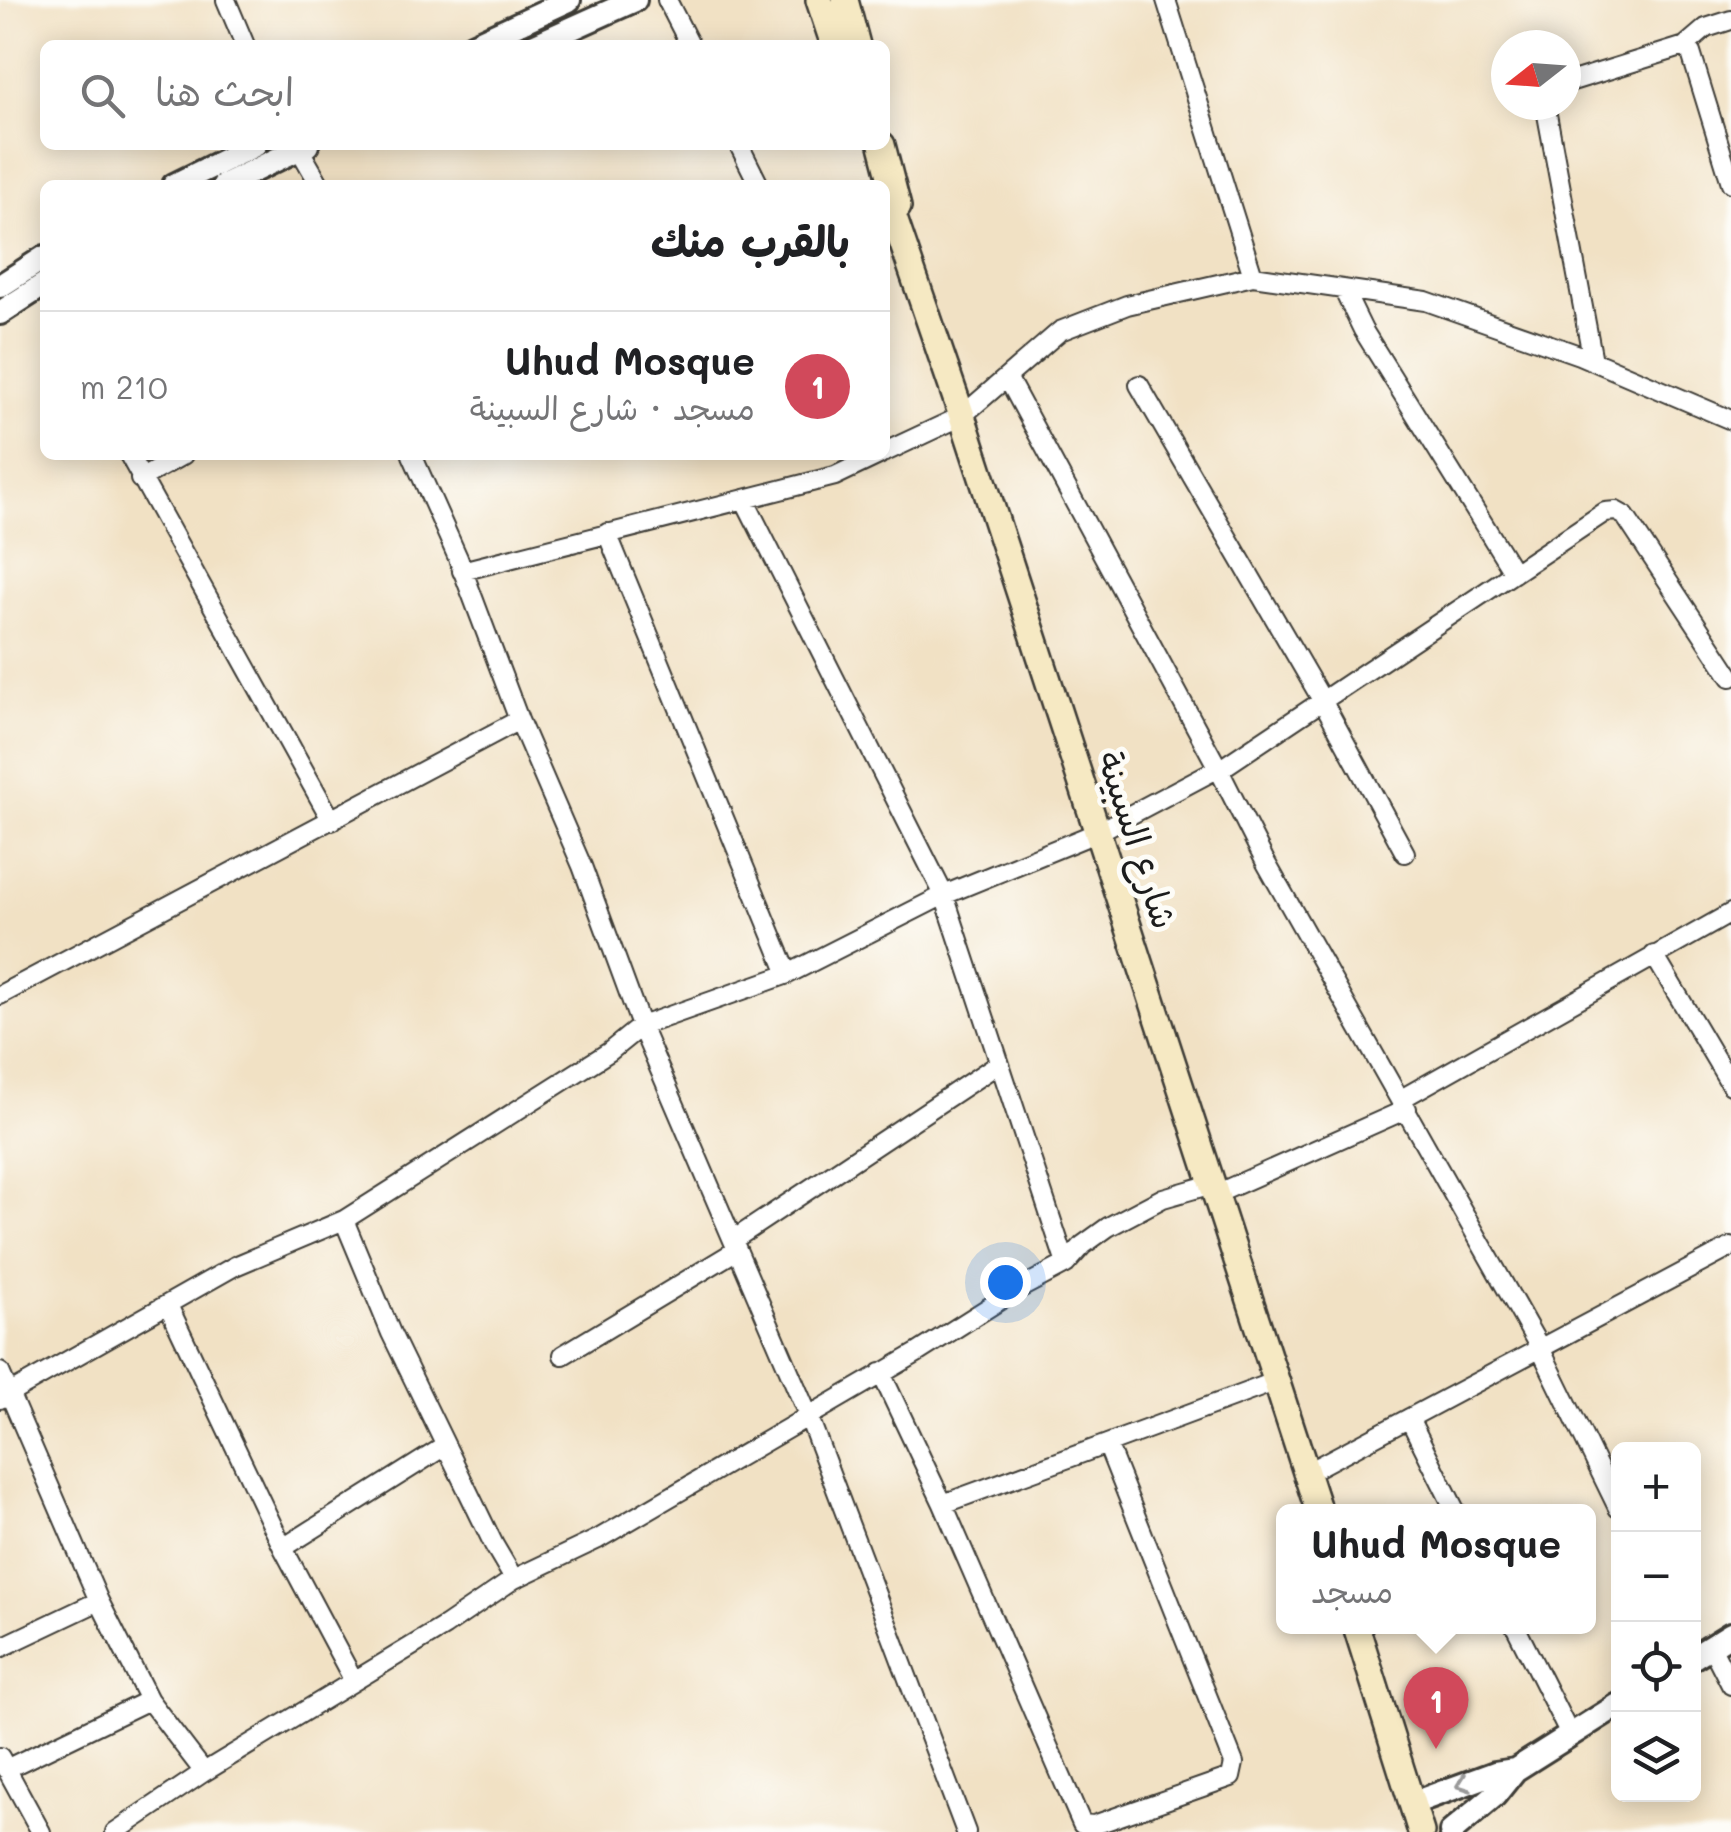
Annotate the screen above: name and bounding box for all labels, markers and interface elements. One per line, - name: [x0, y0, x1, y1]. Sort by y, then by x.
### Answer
- north arrow: [1491, 30, 1581, 120]
- search box: [40, 40, 890, 150]
- text: ابحث هنا: [155, 66, 294, 116]
- icon: search: [75, 68, 130, 123]
- text: بالقرب منك: [651, 213, 850, 268]
- text: Uhud Mosque: [505, 335, 755, 385]
- text: 210 m: [80, 365, 168, 407]
- text: 1: [810, 365, 825, 407]
- text: مسجد · شارع السبينة: [470, 386, 755, 428]
- street label: شارع السبينة: [1085, 745, 1189, 935]
- your location: [980, 1257, 1031, 1308]
- map controls: [1611, 1442, 1701, 1802]
- button: +: [1611, 1442, 1701, 1532]
- popup: [1276, 1504, 1596, 1634]
- text: Uhud Mosque: [1311, 1518, 1561, 1568]
- button: −: [1611, 1532, 1701, 1622]
- text: مسجد: [1311, 1569, 1393, 1611]
- button: locate: [1611, 1622, 1701, 1712]
- pin: 1: [1404, 1666, 1468, 1749]
- button: layers: [1611, 1712, 1701, 1802]
- one-way arrow: [1456, 1772, 1473, 1793]

